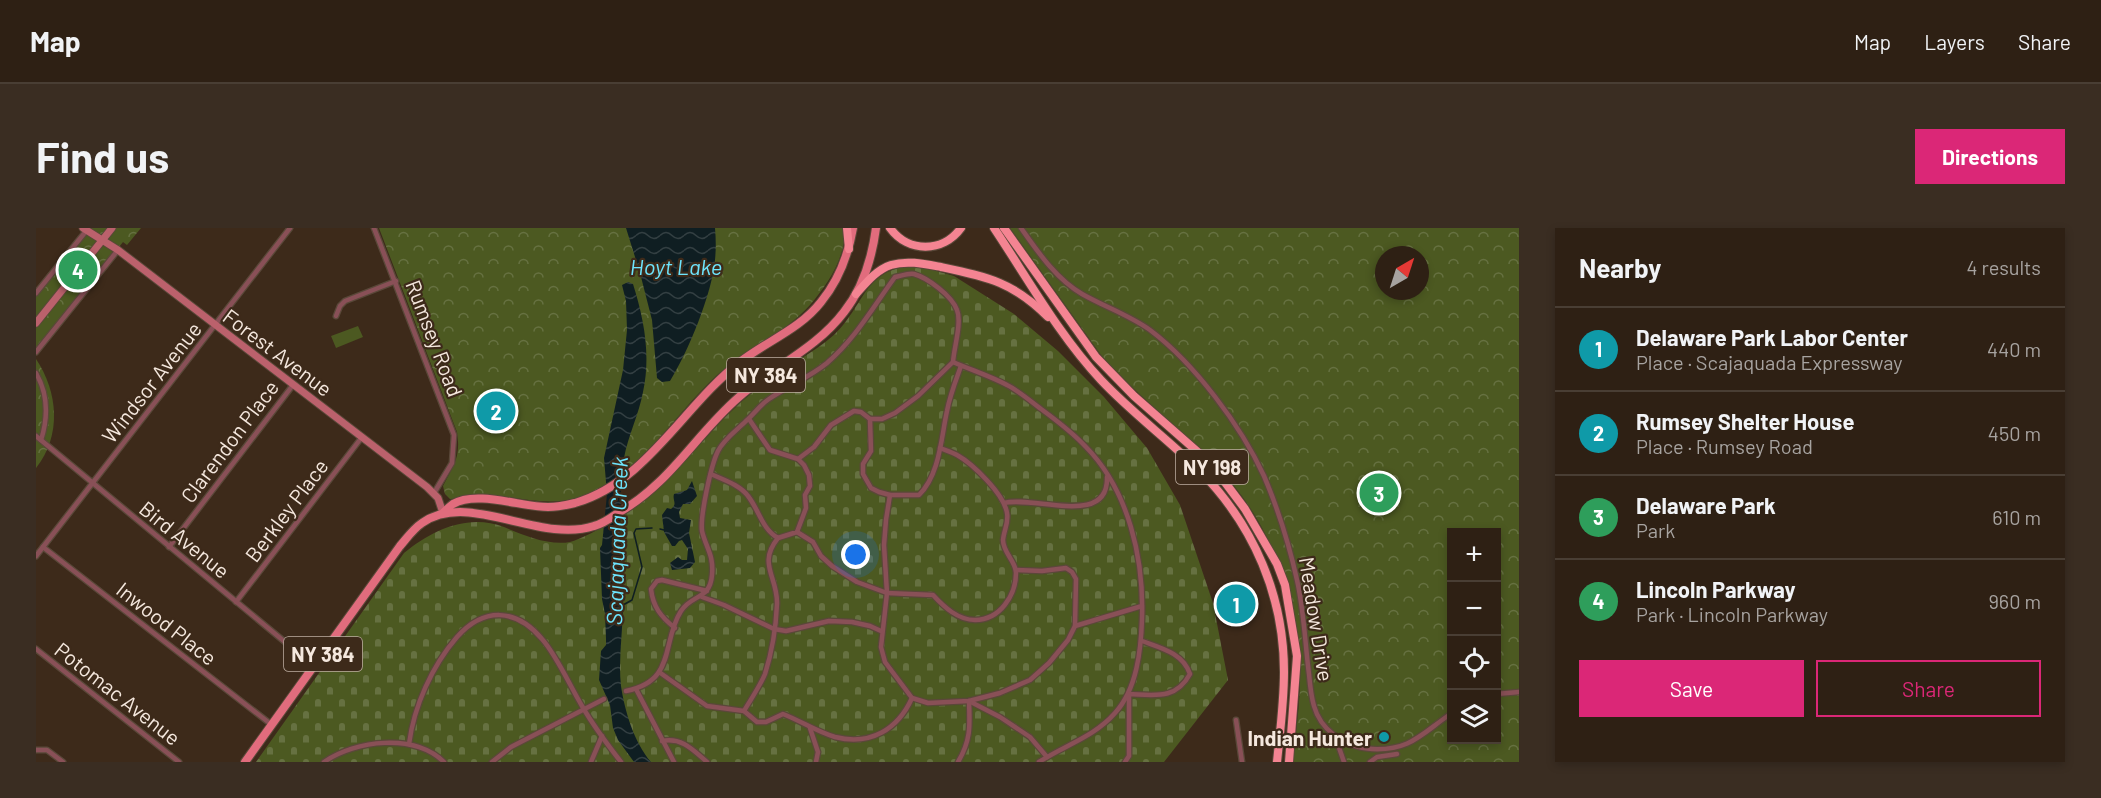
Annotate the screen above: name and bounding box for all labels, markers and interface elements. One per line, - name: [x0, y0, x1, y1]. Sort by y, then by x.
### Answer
- text: Map: [30, 24, 81, 58]
- text: Map: [1854, 29, 1891, 54]
- text: Layers: [1924, 29, 1985, 54]
- text: Share: [2018, 29, 2071, 54]
- button: Directions: [1915, 129, 2065, 184]
- text: Find us: [36, 131, 169, 181]
- north arrow: [1375, 246, 1429, 300]
- pin: 4: [58, 248, 98, 292]
- text: Nearby: [1579, 252, 1661, 283]
- water label: Hoyt Lake: [630, 253, 722, 279]
- text: 4 results: [1966, 255, 2041, 279]
- street label: Rumsey Road: [401, 276, 469, 400]
- street label: Forest Avenue: [219, 303, 337, 401]
- street label: Windsor Avenue: [96, 317, 206, 447]
- text: Delaware Park Labor Center: [1636, 324, 1908, 350]
- text: 1: [1595, 337, 1602, 361]
- text: 440 m: [1987, 337, 2041, 361]
- text: Place · Scajaquada Expressway: [1636, 350, 1903, 374]
- road number: NY 384: [727, 358, 805, 392]
- street label: Clarendon Place: [175, 375, 283, 507]
- pin: 2: [476, 388, 516, 434]
- text: Rumsey Shelter House: [1636, 408, 1854, 434]
- text: 2: [1593, 421, 1604, 445]
- text: 450 m: [1988, 421, 2041, 445]
- text: Place · Rumsey Road: [1636, 434, 1813, 458]
- road number: NY 198: [1176, 450, 1248, 484]
- street label: Berkley Place: [239, 454, 333, 566]
- water label: Scajaquada Creek: [600, 456, 632, 626]
- pin: 3: [1360, 470, 1398, 516]
- text: Delaware Park: [1636, 492, 1776, 518]
- street label: Bird Avenue: [135, 495, 235, 583]
- text: 3: [1593, 505, 1604, 529]
- text: 610 m: [1992, 505, 2041, 529]
- text: Park: [1636, 518, 1675, 542]
- map controls: [1447, 528, 1501, 744]
- button: +: [1447, 528, 1501, 582]
- your location: [841, 540, 870, 569]
- street label: Meadow Drive: [1295, 555, 1339, 683]
- street label: Inwood Place: [112, 576, 222, 670]
- text: Lincoln Parkway: [1636, 576, 1796, 602]
- pin: 1: [1216, 582, 1256, 626]
- button: −: [1447, 582, 1501, 636]
- text: 4: [1592, 589, 1605, 613]
- text: 960 m: [1988, 589, 2041, 613]
- text: Park · Lincoln Parkway: [1636, 602, 1828, 626]
- street label: Potomac Avenue: [50, 636, 186, 750]
- button: locate: [1447, 636, 1501, 690]
- road number: NY 384: [284, 637, 362, 671]
- button: Save: [1579, 660, 1804, 717]
- button: Share: [1816, 660, 2041, 717]
- button: layers: [1447, 690, 1501, 744]
- place label: Indian Hunter: [1248, 725, 1372, 750]
- marker: Indian Hunter: [1377, 730, 1391, 744]

